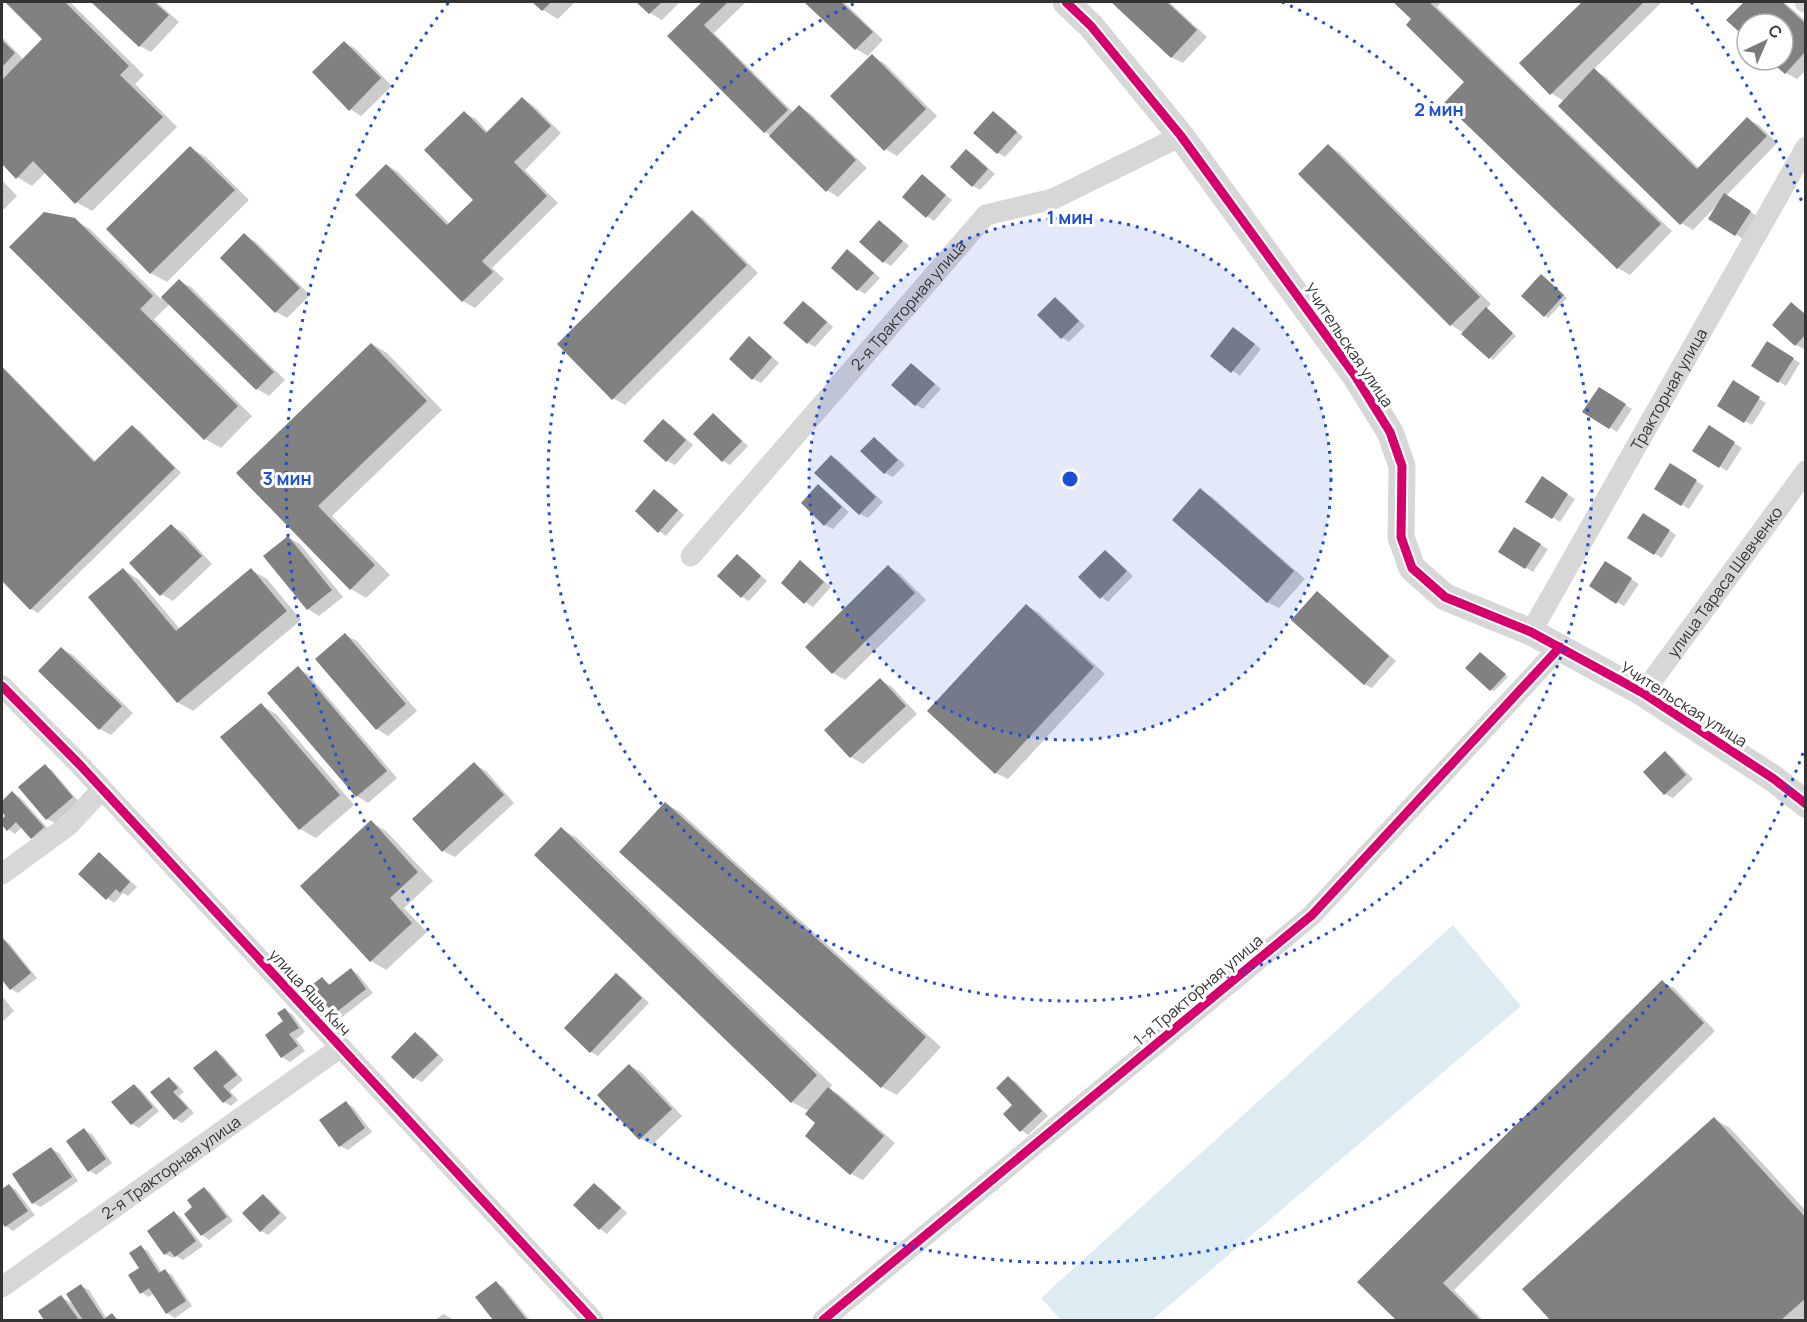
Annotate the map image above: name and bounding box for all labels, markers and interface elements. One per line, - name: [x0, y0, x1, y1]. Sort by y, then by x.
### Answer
- north arrow: [1735, 12, 1795, 72]
- text: С: [1764, 19, 1787, 43]
- text: 2 мин: [1414, 97, 1464, 121]
- text: 1 мин: [1047, 205, 1093, 229]
- street label: 2-я Тракторная улица: [846, 235, 971, 375]
- street label: Учительская улица: [1299, 278, 1399, 412]
- street label: Тракторная улица: [1625, 324, 1712, 455]
- text: 3 мин: [262, 466, 312, 490]
- centre of rings: [1060, 469, 1080, 489]
- street label: улица Тараса Шевченко: [1662, 502, 1787, 662]
- street label: Учительская улица: [1616, 656, 1752, 752]
- street label: 1-я Тракторная улица: [1129, 929, 1267, 1051]
- street label: улица Яшь Кыч: [264, 944, 356, 1040]
- street label: 2-я Тракторная улица: [97, 1111, 245, 1224]

